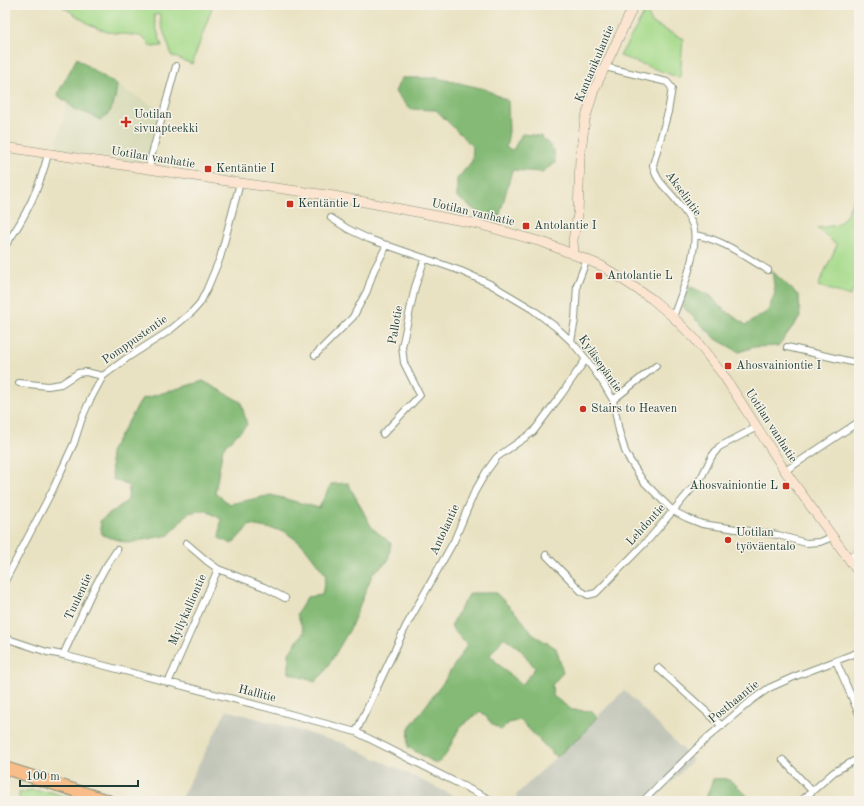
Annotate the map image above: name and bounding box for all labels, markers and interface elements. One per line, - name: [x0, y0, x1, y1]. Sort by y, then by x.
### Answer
- street label: Kantanikulantie: [573, 23, 617, 104]
- place label: Uotilan sivuapteekki: [134, 109, 198, 135]
- marker: Uotilan sivuapteekki: [121, 117, 131, 127]
- street label: Uotilan vanhatie: [110, 145, 196, 171]
- place label: Kentäntie I: [216, 163, 275, 175]
- marker: Kentäntie I: [203, 164, 213, 174]
- street label: Akselintie: [663, 169, 703, 219]
- place label: Kentäntie L: [298, 198, 360, 210]
- street label: Uotilan vanhatie: [430, 198, 516, 229]
- marker: Kentäntie L: [285, 199, 295, 209]
- place label: Antolantie I: [534, 220, 597, 232]
- marker: Antolantie I: [521, 221, 531, 231]
- place label: Antolantie L: [607, 270, 673, 282]
- marker: Antolantie L: [594, 271, 604, 281]
- street label: Pallotie: [387, 304, 405, 345]
- street label: Pomppustentie: [100, 313, 170, 367]
- street label: Kyläsepäntie: [576, 333, 624, 395]
- place label: Ahosvainiontie I: [736, 360, 821, 372]
- marker: Ahosvainiontie I: [723, 361, 733, 371]
- street label: Uotilan vanhatie: [743, 387, 799, 465]
- place label: Stairs to Heaven: [591, 403, 678, 415]
- marker: Stairs to Heaven: [578, 404, 588, 414]
- place label: Ahosvainiontie L: [689, 480, 778, 492]
- marker: Ahosvainiontie L: [781, 481, 791, 491]
- street label: Lehdontie: [624, 501, 668, 548]
- street label: Antolantie: [428, 502, 462, 557]
- place label: Uotilan työväentalo: [736, 527, 795, 553]
- marker: Uotilan työväentalo: [723, 535, 733, 545]
- street label: Tuulentie: [63, 572, 95, 622]
- street label: Myllykalliontie: [167, 572, 209, 647]
- street label: Posthaantie: [707, 678, 762, 726]
- street label: Hallitie: [237, 684, 277, 705]
- scale bar: [20, 762, 138, 788]
- text: 100 m: [26, 771, 60, 783]

